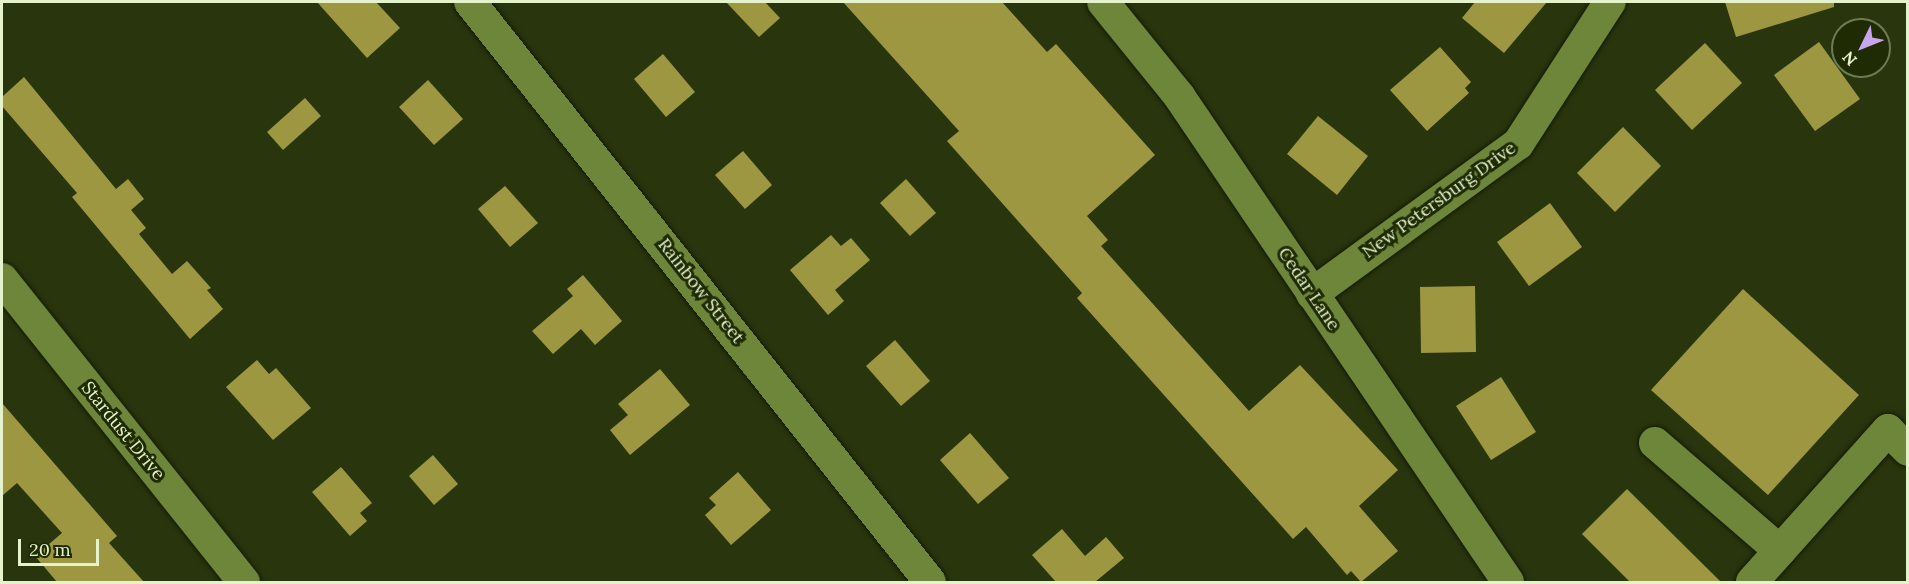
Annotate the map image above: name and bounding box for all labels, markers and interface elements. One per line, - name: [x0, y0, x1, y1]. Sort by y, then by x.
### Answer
- north arrow: [1831, 18, 1891, 78]
- text: N: [1838, 48, 1861, 70]
- street label: New Petersburg Drive: [1358, 137, 1520, 263]
- street label: Rainbow Street: [653, 234, 749, 348]
- street label: Cedar Lane: [1273, 243, 1345, 335]
- street label: Stardust Drive: [77, 377, 169, 485]
- scale bar: [21, 527, 102, 565]
- text: 20 m: [29, 538, 71, 561]

